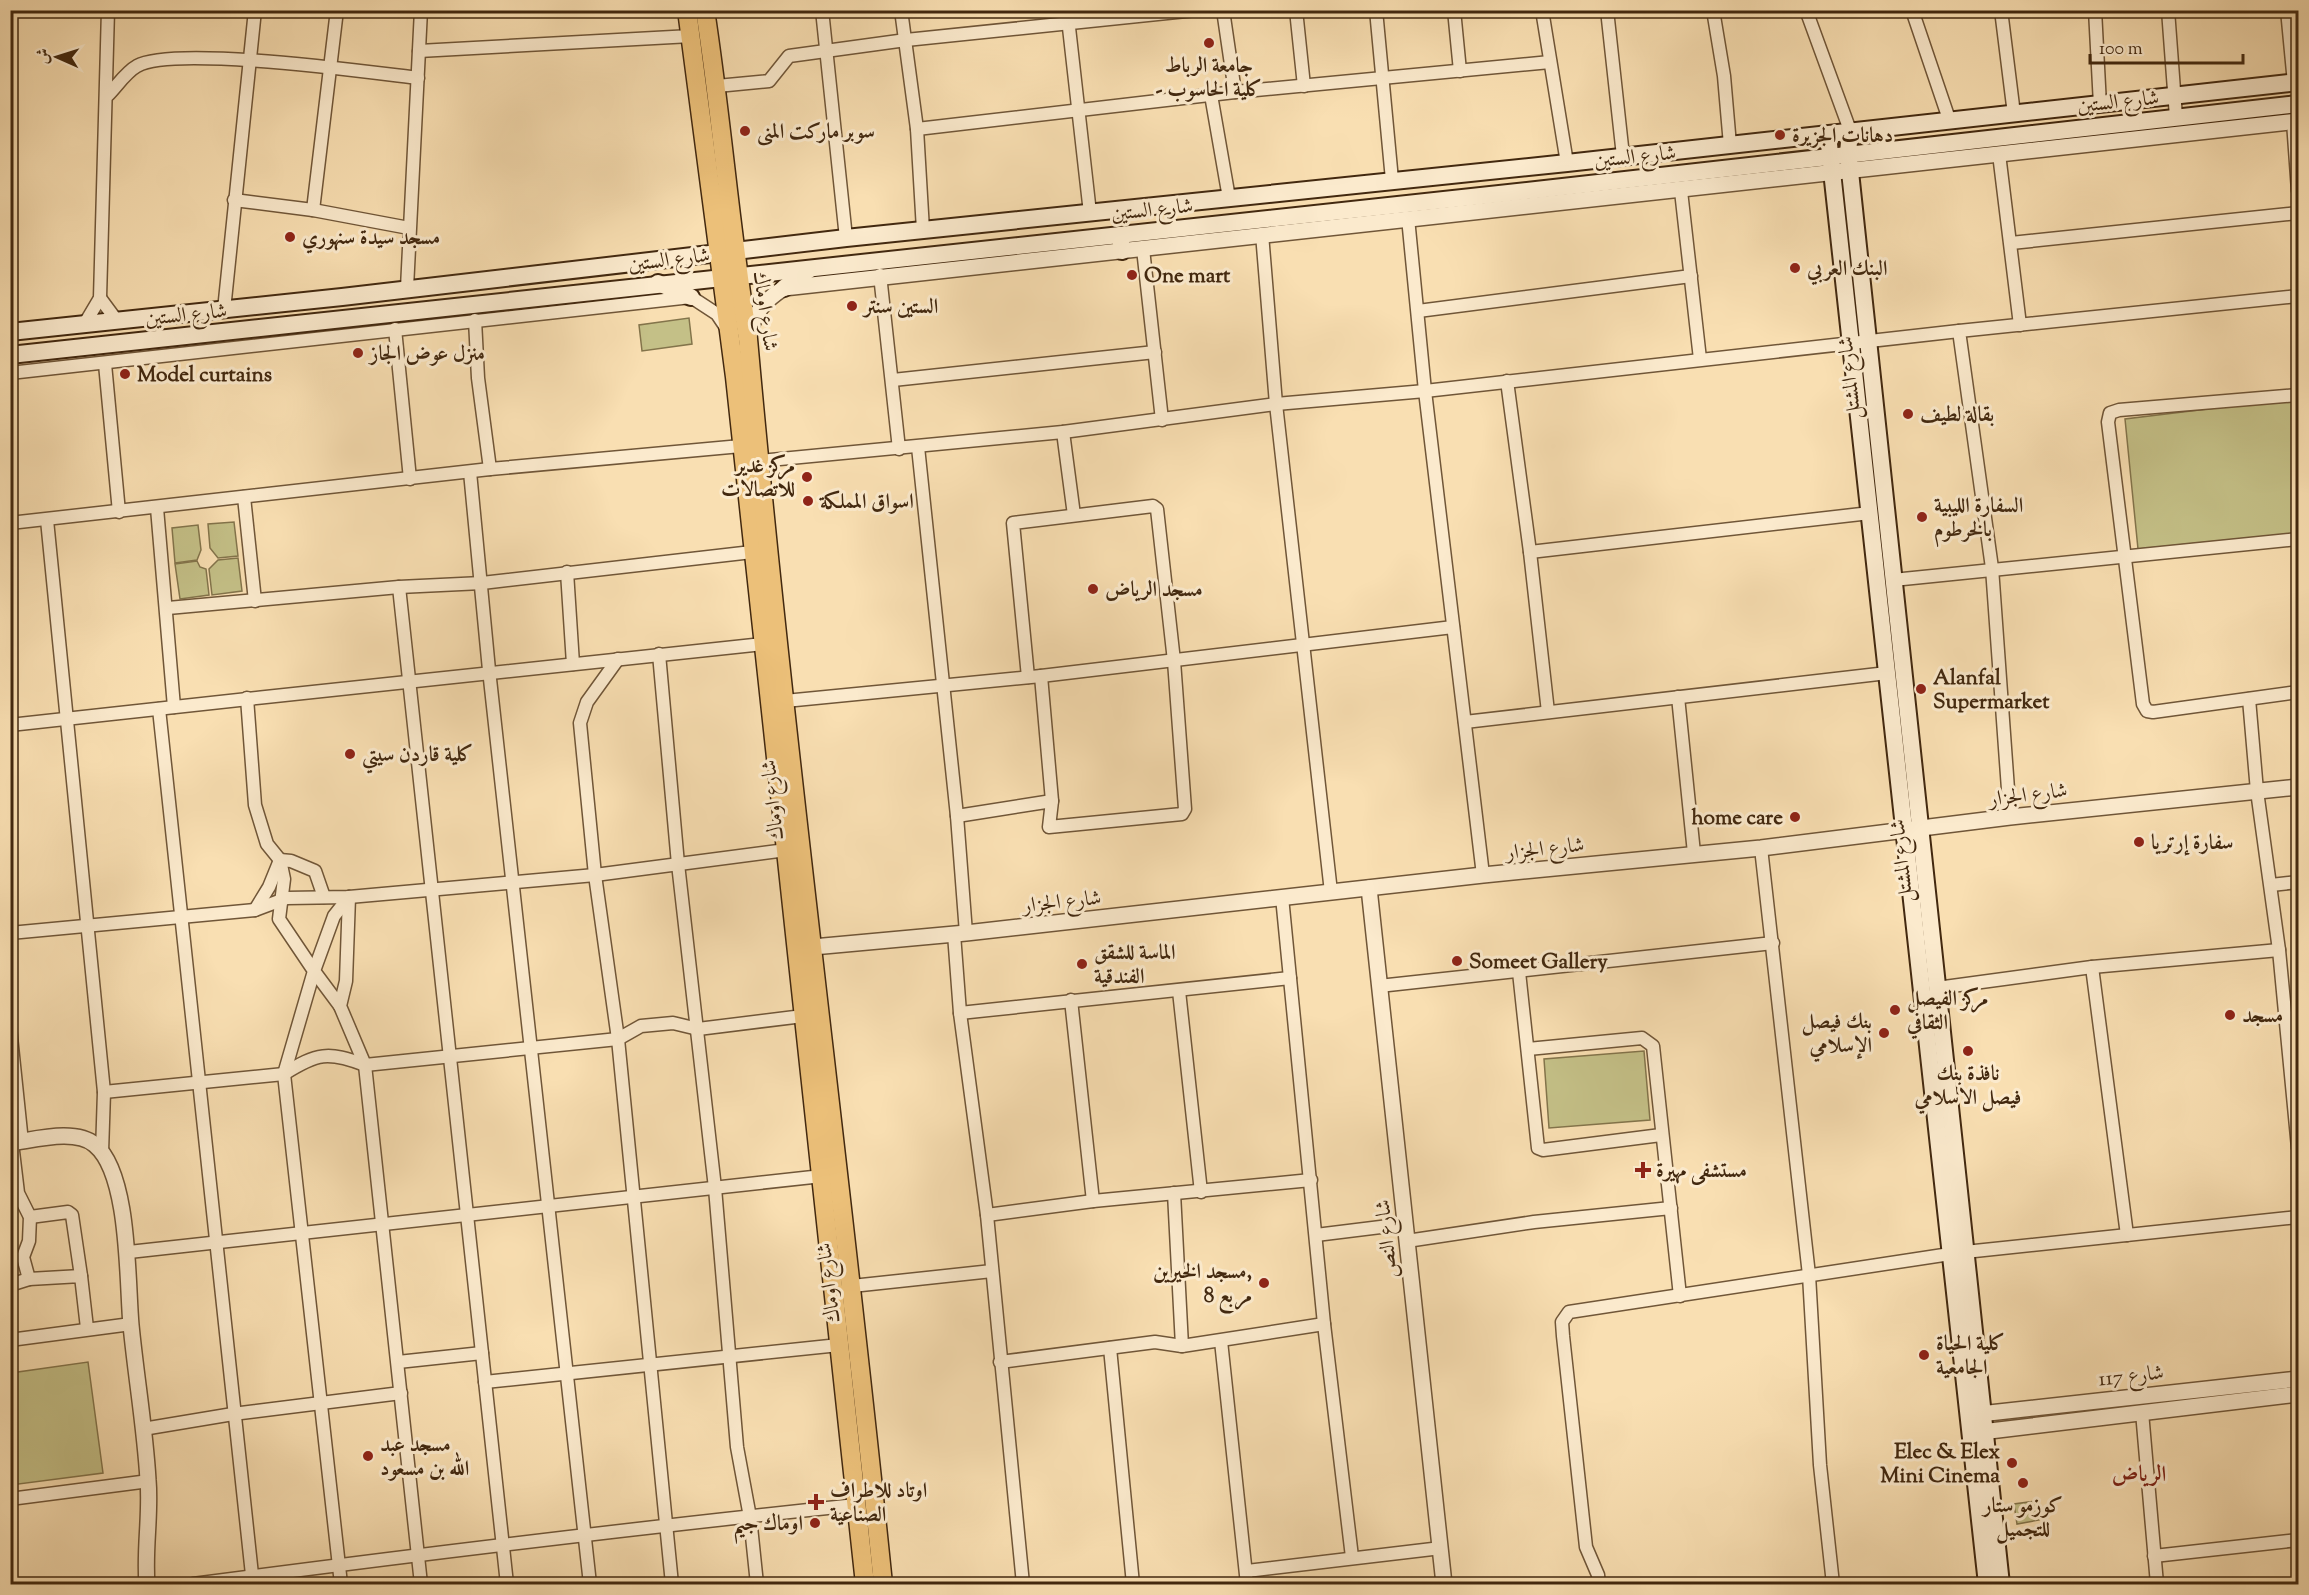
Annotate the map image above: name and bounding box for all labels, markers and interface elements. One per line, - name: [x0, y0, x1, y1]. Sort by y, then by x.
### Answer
- north arrow: [27, 27, 87, 87]
- scale bar: [2090, 27, 2243, 65]
- marker: جامعة الرباط - كلية الحاسوب: [1202, 36, 1216, 50]
- text: 100 m: [2099, 37, 2143, 63]
- text: ش: [33, 48, 56, 65]
- place label: جامعة الرباط - كلية الحاسوب: [1156, 52, 1262, 106]
- street label: شارع الستين: [2076, 84, 2161, 123]
- place label: سوبر ماركت المنى: [757, 118, 875, 148]
- place label: دهانات الجزيرة: [1792, 122, 1893, 152]
- marker: سوبر ماركت المنى: [738, 124, 752, 138]
- marker: دهانات الجزيرة: [1773, 128, 1787, 142]
- street label: شارع الستين: [1593, 139, 1678, 178]
- street label: شارع الستين: [1110, 192, 1195, 231]
- place label: مسجد سيدة سنهوري: [302, 224, 440, 254]
- marker: مسجد سيدة سنهوري: [283, 230, 297, 244]
- street label: شارع الستين: [627, 241, 712, 282]
- place label: البنك العربي: [1806, 255, 1888, 286]
- marker: البنك العربي: [1788, 261, 1802, 275]
- place label: One mart: [1144, 262, 1231, 292]
- marker: One mart: [1125, 268, 1139, 282]
- street label: شارع اوماك: [743, 269, 784, 353]
- place label: الستين سنتر: [862, 293, 938, 323]
- street label: شارع الستين: [144, 297, 229, 336]
- marker: الستين سنتر: [845, 299, 859, 313]
- street label: شارع المشتل: [1832, 335, 1871, 421]
- place label: منزل عوض الجاز: [368, 340, 485, 370]
- marker: منزل عوض الجاز: [351, 346, 365, 360]
- place label: Model curtains: [137, 361, 272, 391]
- marker: Model curtains: [118, 367, 132, 381]
- place label: بقالة لطيف: [1920, 401, 1994, 431]
- marker: بقالة لطيف: [1901, 407, 1915, 421]
- place label: مركز غدير للاتصالات: [721, 452, 795, 506]
- marker: مركز غدير للاتصالات: [800, 470, 814, 484]
- place label: اسواق المملكة: [818, 488, 914, 518]
- place label: السفارة الليبية بالخرطوم: [1934, 492, 2023, 548]
- marker: اسواق المملكة: [801, 494, 815, 508]
- marker: السفارة الليبية بالخرطوم: [1915, 510, 1929, 524]
- place label: مسجد الرياض: [1105, 576, 1203, 606]
- marker: مسجد الرياض: [1086, 582, 1100, 596]
- place label: Alanfal Supermarket: [1933, 664, 2050, 718]
- marker: Alanfal Supermarket: [1914, 682, 1928, 696]
- place label: كلية قاردن سيتي: [362, 741, 474, 774]
- marker: كلية قاردن سيتي: [343, 747, 357, 761]
- street label: شارع اوماك: [755, 758, 794, 841]
- street label: شارع الجزار: [1985, 776, 2069, 817]
- place label: home care: [1691, 804, 1783, 834]
- marker: home care: [1788, 810, 1802, 824]
- street label: شارع المشتل: [1884, 818, 1923, 904]
- place label: سفارة إرتريا: [2151, 829, 2234, 859]
- street label: شارع الجزار: [1502, 831, 1586, 870]
- marker: سفارة إرتريا: [2132, 835, 2146, 849]
- street label: شارع الجزار: [1019, 884, 1103, 923]
- place label: الماسة للشقق الفندقية: [1094, 939, 1176, 993]
- place label: Someet Gallery: [1469, 948, 1608, 978]
- marker: Someet Gallery: [1450, 954, 1464, 968]
- marker: الماسة للشقق الفندقية: [1075, 957, 1089, 971]
- place label: مركز الفيصل الثقافي: [1906, 985, 1988, 1040]
- place label: مسجد: [2242, 1002, 2283, 1032]
- marker: مركز الفيصل الثقافي: [1888, 1003, 1902, 1017]
- place label: بنك فيصل الإسلامي: [1802, 1008, 1872, 1063]
- marker: مسجد: [2223, 1008, 2237, 1022]
- marker: بنك فيصل الإسلامي: [1877, 1026, 1891, 1040]
- marker: نافذة بنك فيصل الاسلامي: [1961, 1044, 1975, 1058]
- place label: نافذة بنك فيصل الاسلامي: [1913, 1060, 2022, 1115]
- place label: مستشفى مهيرة: [1656, 1157, 1747, 1187]
- marker: مستشفى مهيرة: [1634, 1161, 1652, 1179]
- street label: شارع النص: [1369, 1198, 1408, 1280]
- street label: شارع اوماك: [810, 1241, 851, 1325]
- place label: مسجد الخيرين, مربع 8: [1153, 1258, 1252, 1314]
- marker: مسجد الخيرين, مربع 8: [1257, 1276, 1271, 1290]
- place label: كلية الحياة الجامعية: [1936, 1330, 2005, 1384]
- marker: كلية الحياة الجامعية: [1917, 1348, 1931, 1362]
- street label: شارع 117: [2097, 1359, 2166, 1396]
- place label: مسجد عبد الله بن مسعود: [380, 1431, 469, 1485]
- place label: Elec & Elex Mini Cinema: [1880, 1438, 2000, 1492]
- marker: مسجد عبد الله بن مسعود: [361, 1449, 375, 1463]
- marker: Elec & Elex Mini Cinema: [2005, 1456, 2019, 1470]
- district label: الرياض: [2112, 1460, 2166, 1492]
- marker: كوزمو ستار للتجميل: [2016, 1476, 2030, 1490]
- place label: اوتاد للاطراف الصناعية: [830, 1477, 927, 1531]
- place label: كوزمو ستار للتجميل: [1981, 1492, 2063, 1546]
- marker: اوتاد للاطراف الصناعية: [807, 1493, 825, 1511]
- place label: اوماك جيم: [733, 1510, 803, 1544]
- marker: اوماك جيم: [808, 1516, 822, 1530]

